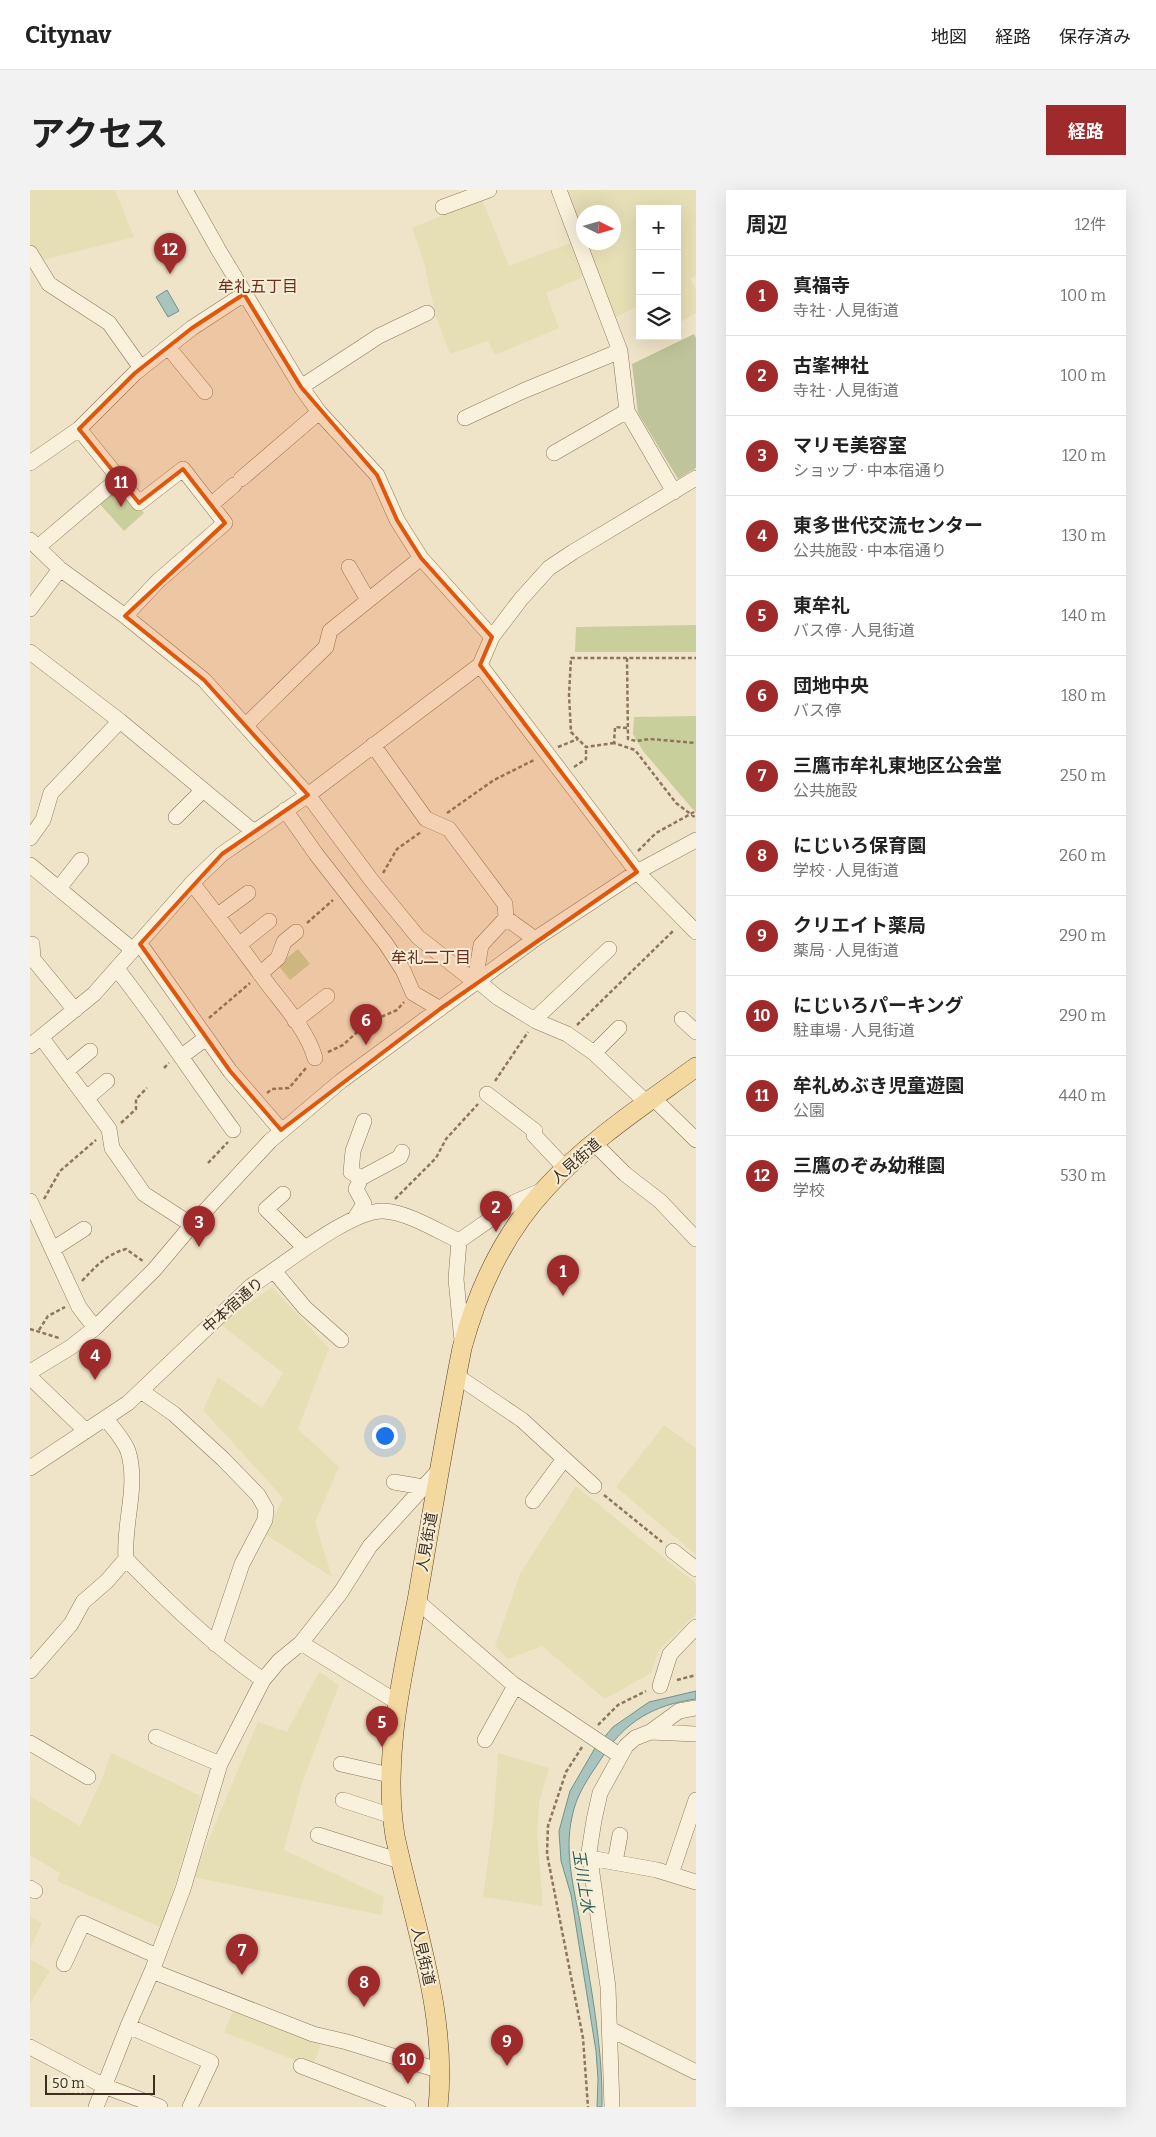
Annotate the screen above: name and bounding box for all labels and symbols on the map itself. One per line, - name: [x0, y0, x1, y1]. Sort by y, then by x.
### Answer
- north arrow: [576, 205, 621, 250]
- pin: 12: [154, 233, 186, 274]
- district label: 牟礼五丁目: [218, 277, 298, 296]
- pin: 11: [105, 466, 137, 507]
- district label: 牟礼二丁目: [391, 948, 471, 967]
- pin: 6: [350, 1004, 382, 1045]
- street label: 人見街道: [547, 1135, 605, 1187]
- pin: 2: [480, 1191, 512, 1232]
- pin: 3: [183, 1206, 215, 1247]
- pin: 1: [547, 1255, 579, 1296]
- street label: 中本宿通り: [199, 1274, 267, 1336]
- pin: 4: [79, 1339, 111, 1380]
- your location: [372, 1423, 398, 1449]
- street label: 人見街道: [413, 1511, 441, 1573]
- pin: 5: [366, 1706, 398, 1747]
- water label: 玉川上水: [569, 1848, 598, 1916]
- street label: 人見街道: [407, 1925, 439, 1987]
- pin: 7: [226, 1934, 258, 1975]
- pin: 8: [348, 1966, 380, 2007]
- pin: 9: [491, 2025, 523, 2066]
- pin: 10: [392, 2043, 424, 2084]
- scale bar: [45, 2072, 155, 2095]

